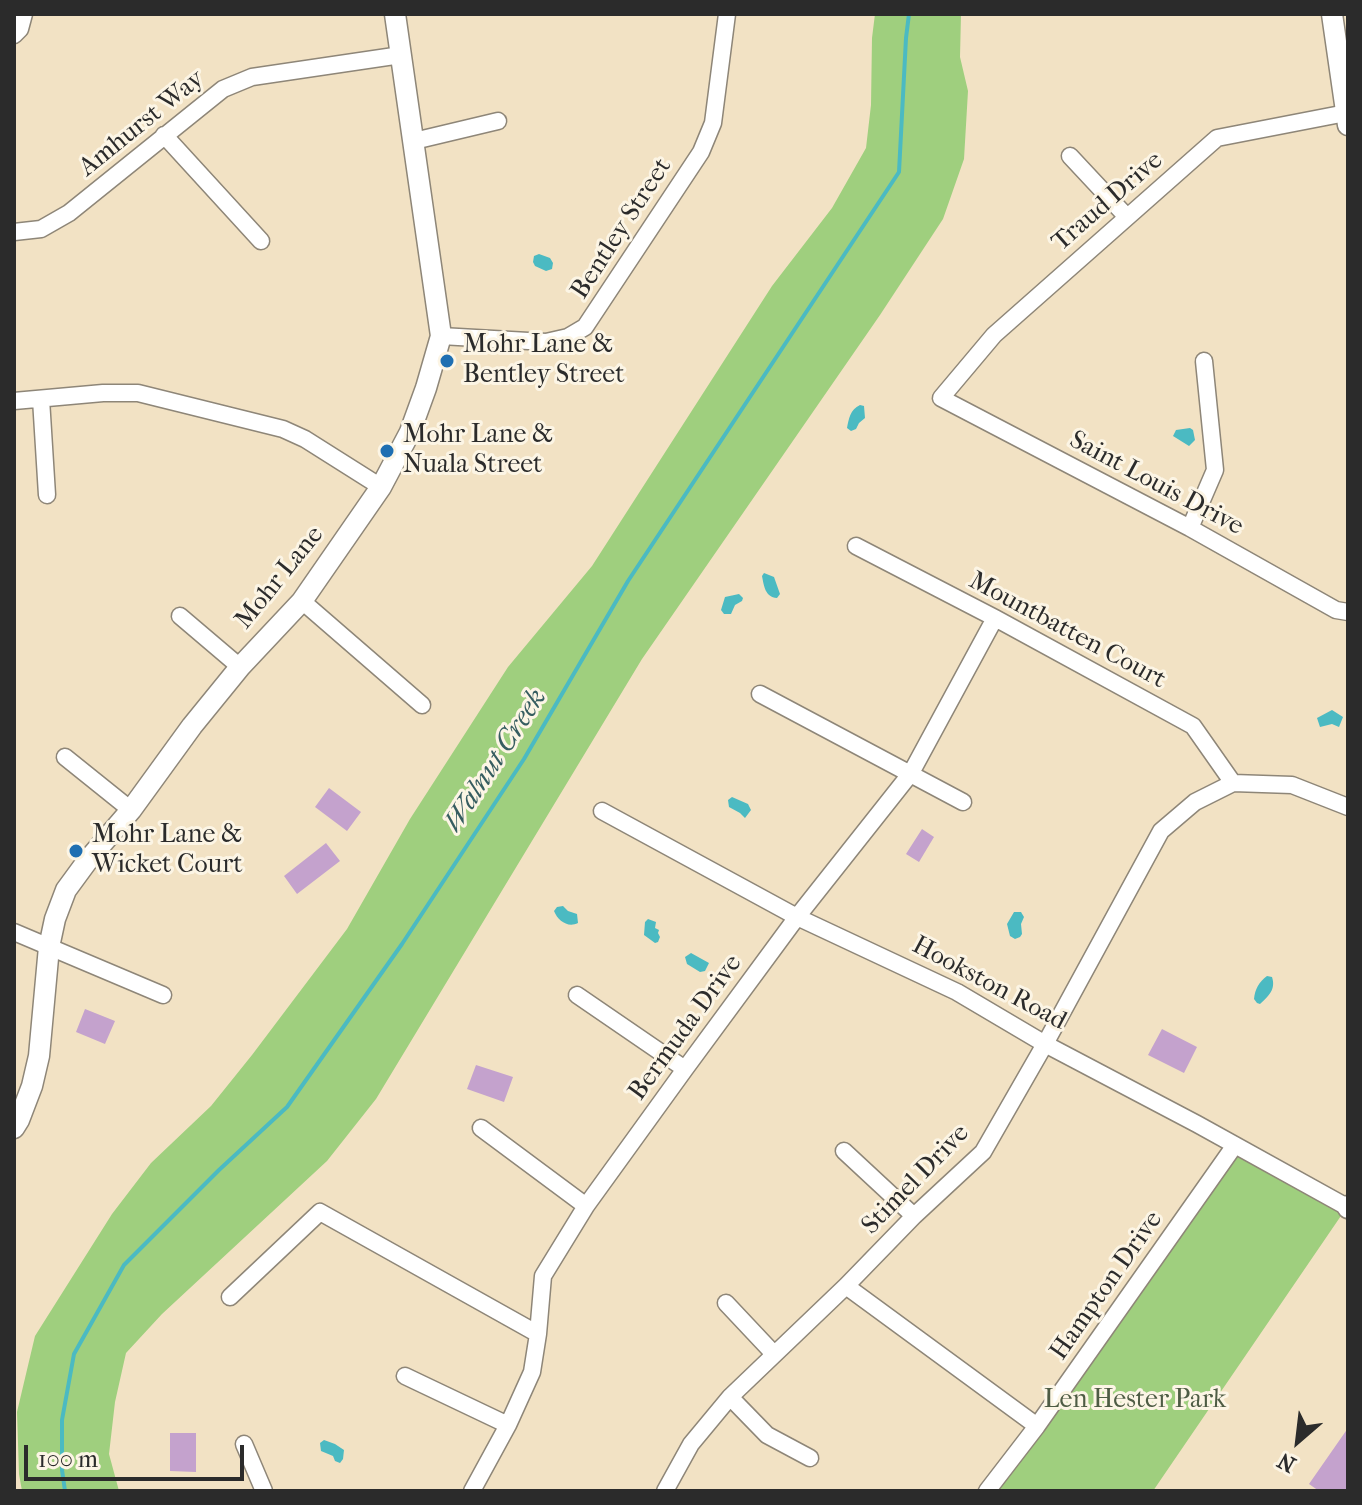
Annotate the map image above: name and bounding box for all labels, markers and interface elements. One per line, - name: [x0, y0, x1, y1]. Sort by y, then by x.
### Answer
- street label: Amhurst Way: [73, 64, 211, 184]
- street label: Traud Drive: [1046, 145, 1170, 259]
- street label: Bentley Street: [565, 153, 679, 305]
- place label: Mohr Lane & Bentley Street: [463, 330, 624, 392]
- marker: Mohr Lane & Bentley Street: [438, 352, 456, 370]
- place label: Mohr Lane & Nuala Street: [403, 420, 553, 482]
- street label: Saint Louis Drive: [1064, 425, 1248, 543]
- marker: Mohr Lane & Nuala Street: [378, 442, 396, 460]
- street label: Mohr Lane: [229, 520, 331, 636]
- street label: Mountbatten Court: [963, 566, 1171, 696]
- water label: Walnut Creek: [437, 683, 555, 839]
- place label: Mohr Lane & Wicket Court: [92, 820, 243, 882]
- marker: Mohr Lane & Wicket Court: [67, 842, 85, 860]
- street label: Hookston Road: [907, 930, 1071, 1038]
- street label: Bermuda Drive: [623, 949, 749, 1107]
- street label: Stimel Drive: [856, 1118, 976, 1242]
- street label: Hampton Drive: [1044, 1205, 1170, 1367]
- park label: Len Hester Park: [1044, 1385, 1226, 1417]
- north arrow: [1258, 1401, 1338, 1481]
- scale bar: [28, 1429, 248, 1479]
- text: 100 m: [38, 1445, 98, 1473]
- text: N: [1273, 1447, 1300, 1478]

